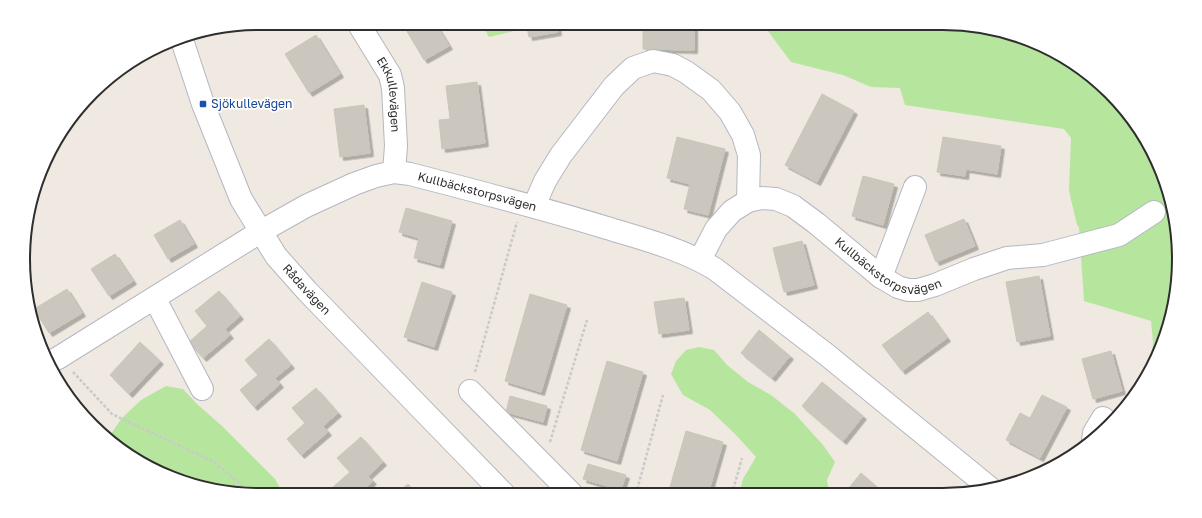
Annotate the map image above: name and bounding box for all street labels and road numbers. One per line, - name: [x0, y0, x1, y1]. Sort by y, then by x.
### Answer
- street label: Ekkullevägen: [374, 54, 403, 133]
- street label: Kullbäckstorpsvägen: [416, 168, 538, 214]
- street label: Kullbäckstorpsvägen: [832, 234, 944, 297]
- street label: Rådavägen: [280, 261, 334, 318]

